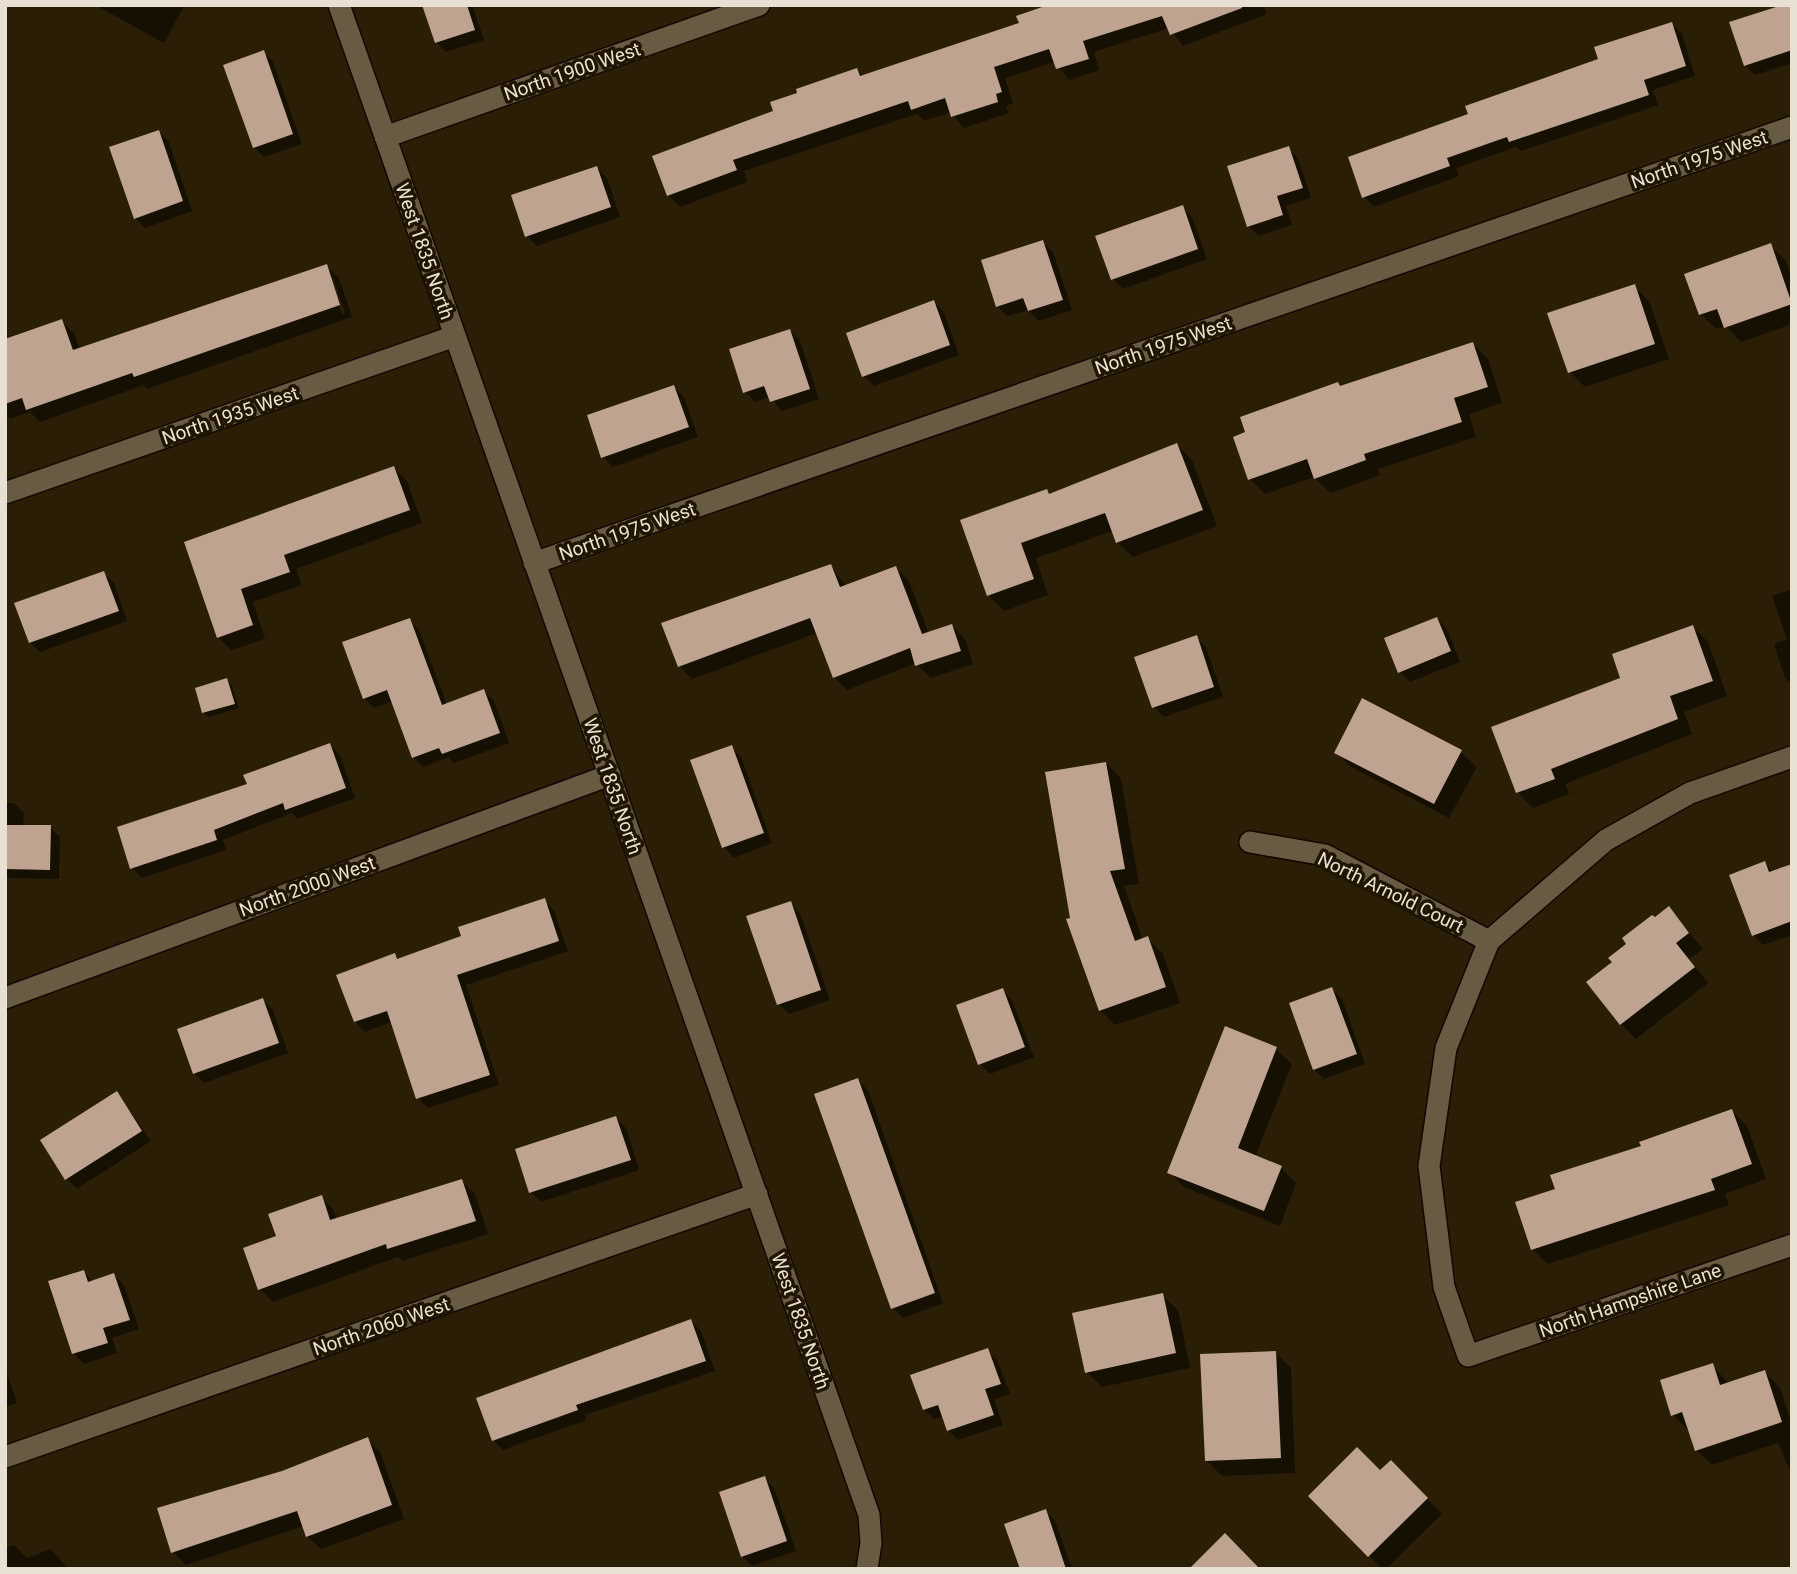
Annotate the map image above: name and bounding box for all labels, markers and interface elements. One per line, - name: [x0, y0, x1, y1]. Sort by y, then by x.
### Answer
- street label: North 1900 West: [501, 37, 643, 106]
- street label: North 1975 West: [1628, 125, 1770, 194]
- street label: West 1835 North: [390, 180, 459, 322]
- street label: North 1975 West: [1092, 311, 1234, 380]
- street label: North 1935 West: [159, 381, 301, 450]
- street label: North 1975 West: [556, 497, 698, 566]
- street label: West 1835 North: [578, 715, 647, 857]
- street label: North Arnold Court: [1314, 847, 1468, 938]
- street label: North 2000 West: [236, 851, 378, 922]
- street label: West 1835 North: [766, 1250, 835, 1392]
- street label: North Hampshire Lane: [1536, 1259, 1724, 1342]
- street label: North 2060 West: [310, 1292, 452, 1361]

